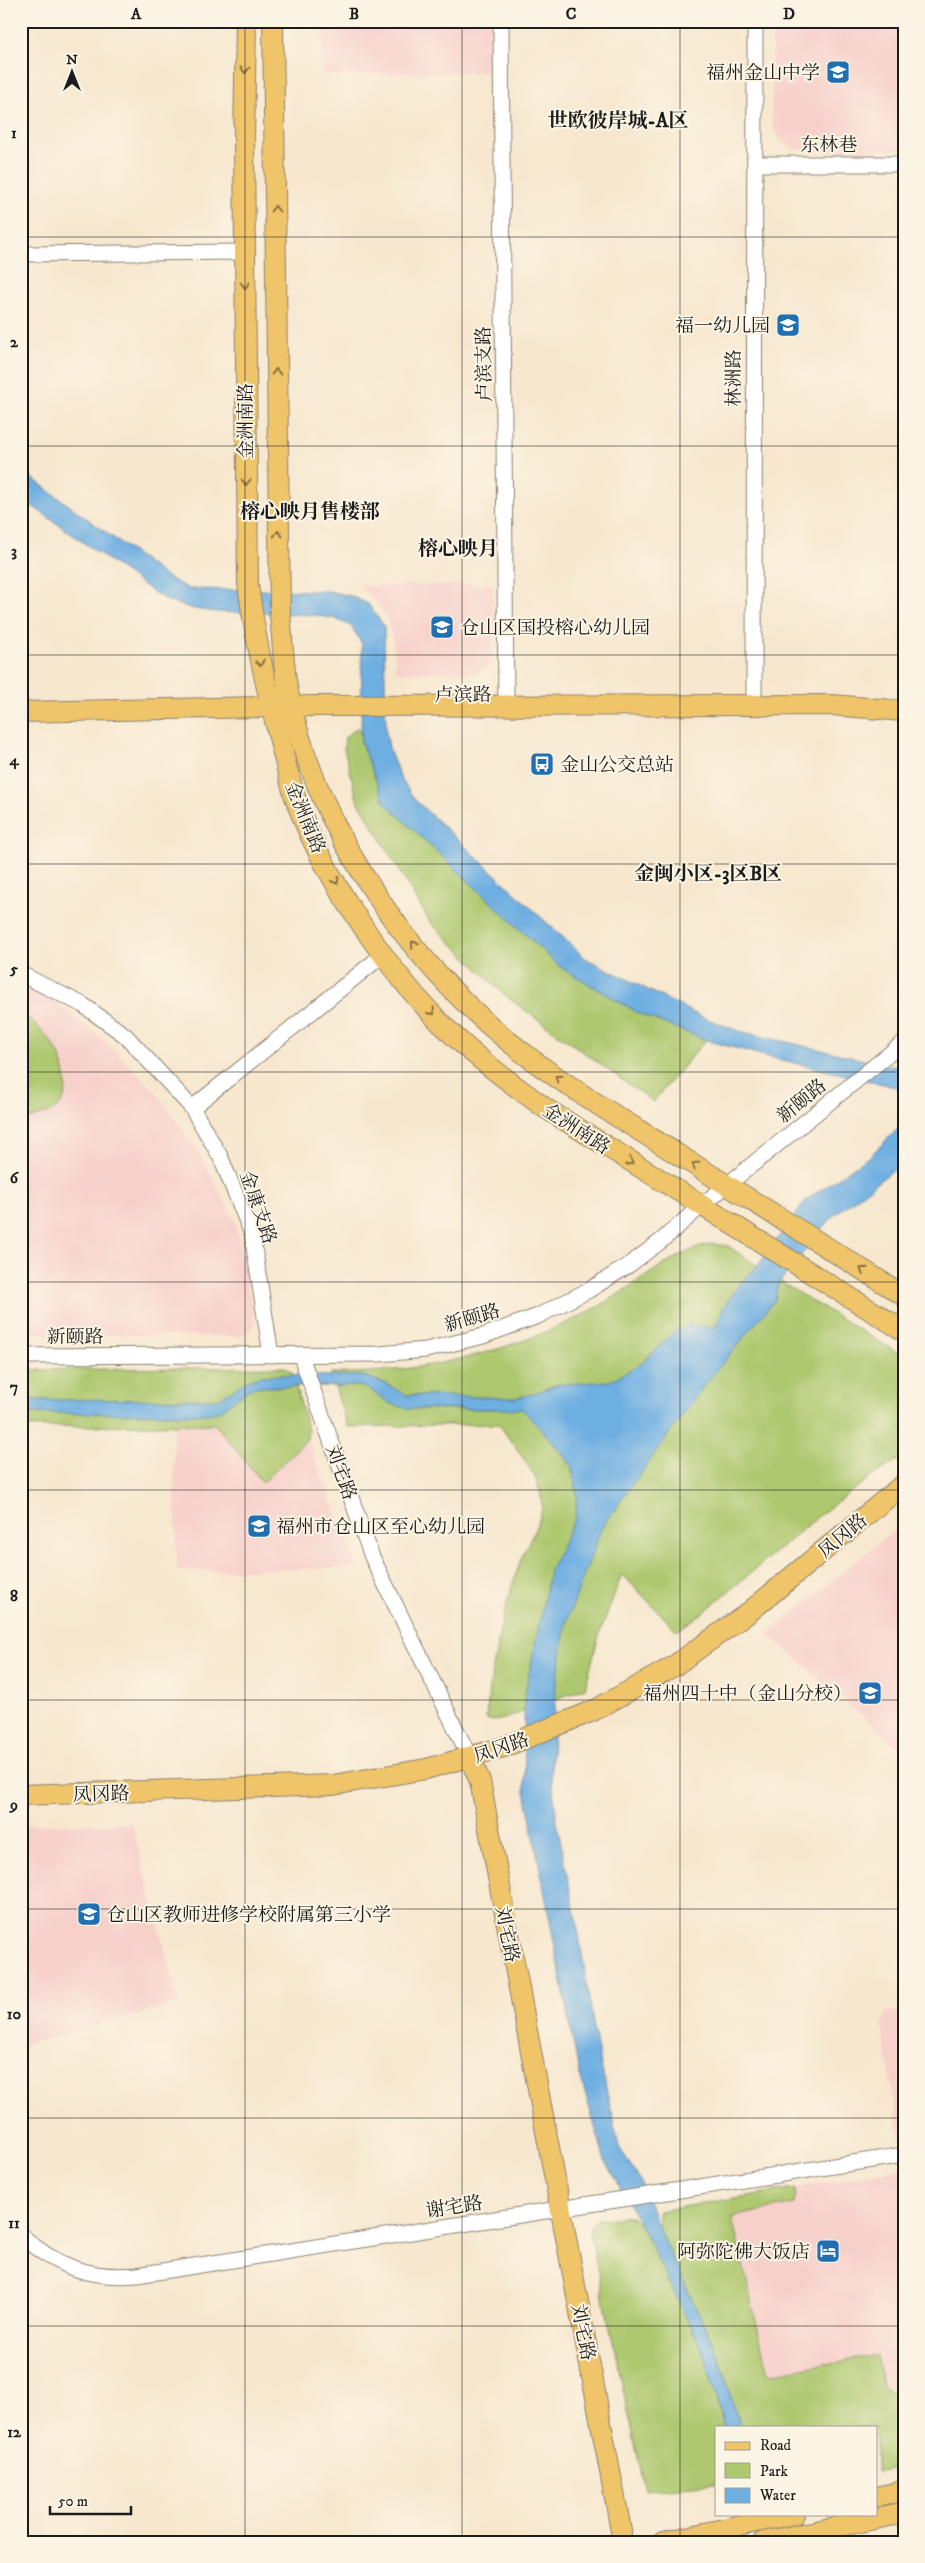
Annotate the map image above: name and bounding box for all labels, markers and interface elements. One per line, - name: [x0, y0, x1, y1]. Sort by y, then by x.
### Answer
- text: A: [130, 4, 142, 24]
- text: B: [349, 4, 359, 24]
- text: C: [566, 4, 576, 24]
- text: D: [783, 4, 795, 24]
- north arrow: [48, 48, 98, 98]
- text: N: [66, 51, 78, 69]
- school or university icon: 福州金山中学: [825, 59, 851, 85]
- place label: 福州金山中学: [706, 62, 820, 85]
- one-way arrow: [240, 66, 250, 74]
- district label: 世欧彼岸城-A区: [548, 109, 688, 134]
- text: 1: [11, 123, 17, 143]
- street label: 东林巷: [800, 134, 858, 157]
- one-way arrow: [270, 205, 280, 213]
- one-way arrow: [240, 282, 250, 289]
- school or university icon: 福一幼儿园: [775, 312, 801, 338]
- place label: 福一幼儿园: [675, 315, 770, 338]
- street label: 卢滨支路: [472, 326, 497, 402]
- text: 2: [10, 332, 19, 352]
- street label: 林洲路: [723, 349, 746, 407]
- one-way arrow: [271, 368, 281, 376]
- street label: 金洲南路: [235, 383, 258, 459]
- one-way arrow: [241, 479, 251, 487]
- district label: 榕心映月售楼部: [240, 500, 380, 525]
- one-way arrow: [273, 530, 283, 538]
- district label: 榕心映月: [418, 537, 498, 562]
- text: 3: [11, 541, 17, 561]
- school or university icon: 仓山区国投榕心幼儿园: [429, 614, 455, 640]
- place label: 仓山区国投榕心幼儿园: [460, 617, 650, 640]
- one-way arrow: [254, 658, 265, 667]
- street label: 卢滨路: [434, 684, 492, 707]
- text: 4: [8, 750, 19, 770]
- bus stop icon: 金山公交总站: [529, 751, 555, 777]
- place label: 金山公交总站: [560, 754, 674, 777]
- street label: 金洲南路: [280, 778, 330, 857]
- district label: 金闽小区-3区B区: [634, 862, 782, 887]
- one-way arrow: [329, 876, 339, 885]
- one-way arrow: [411, 940, 420, 950]
- text: 5: [9, 959, 18, 979]
- one-way arrow: [426, 1006, 435, 1015]
- street label: 新颐路: [773, 1074, 831, 1128]
- one-way arrow: [554, 1075, 564, 1084]
- street label: 金洲南路: [538, 1099, 614, 1160]
- one-way arrow: [625, 1155, 634, 1165]
- one-way arrow: [692, 1162, 701, 1172]
- text: 6: [10, 1168, 20, 1188]
- street label: 金康支路: [234, 1168, 281, 1247]
- one-way arrow: [859, 1267, 868, 1276]
- street label: 新颐路: [442, 1300, 503, 1337]
- street label: 新颐路: [46, 1326, 104, 1349]
- text: 7: [10, 1377, 18, 1397]
- street label: 刘宅路: [320, 1442, 361, 1503]
- street label: 凤冈路: [814, 1509, 872, 1563]
- school or university icon: 福州市仓山区至心幼儿园: [246, 1513, 272, 1539]
- place label: 福州市仓山区至心幼儿园: [276, 1516, 485, 1539]
- text: 8: [10, 1586, 18, 1606]
- school or university icon: 福州四十中（金山分校）: [857, 1680, 883, 1706]
- place label: 福州四十中（金山分校）: [643, 1683, 852, 1706]
- street label: 凤冈路: [471, 1728, 532, 1769]
- street label: 凤冈路: [72, 1782, 130, 1807]
- text: 9: [9, 1795, 18, 1815]
- school or university icon: 仓山区教师进修学校附属第三小学: [76, 1901, 102, 1927]
- place label: 仓山区教师进修学校附属第三小学: [106, 1904, 391, 1927]
- street label: 刘宅路: [490, 1904, 523, 1964]
- text: 10: [7, 2004, 22, 2024]
- street label: 谢宅路: [424, 2192, 484, 2223]
- text: 11: [8, 2213, 20, 2233]
- hotel icon: 阿弥陀佛大饭店: [815, 2238, 841, 2264]
- place label: 阿弥陀佛大饭店: [677, 2241, 810, 2264]
- street label: 刘宅路: [566, 2302, 599, 2362]
- text: 12: [7, 2422, 22, 2442]
- legend: [715, 2426, 878, 2516]
- text: Road: [760, 2436, 792, 2455]
- text: Park: [760, 2462, 789, 2481]
- scale bar: [50, 2483, 131, 2515]
- text: Water: [759, 2486, 796, 2505]
- text: 50 m: [58, 2492, 88, 2511]

